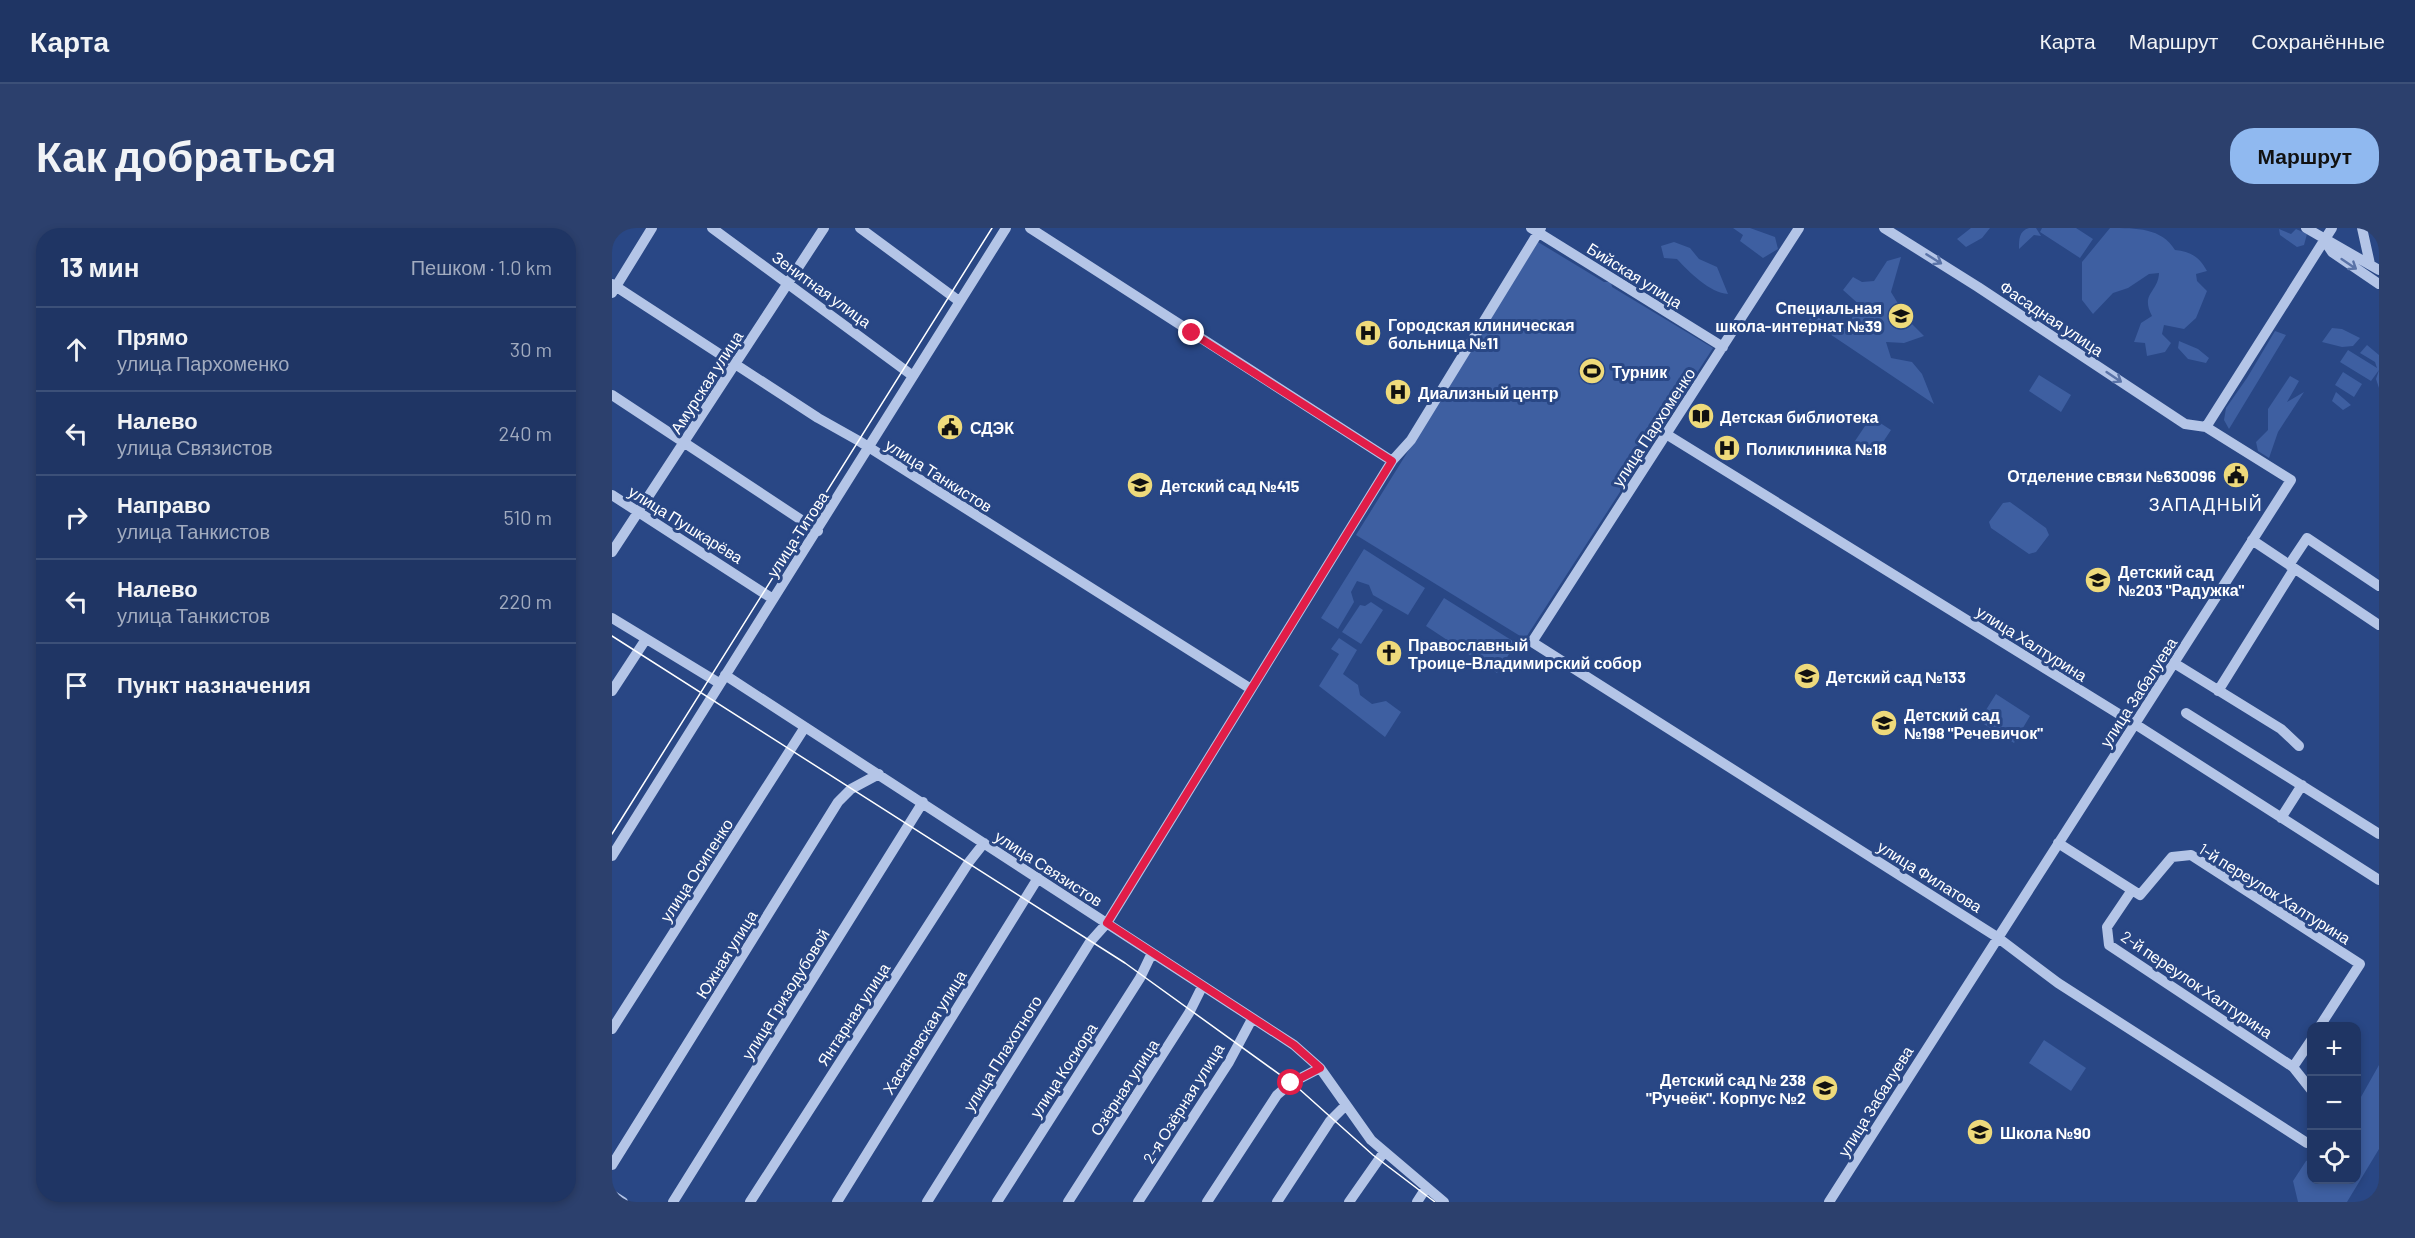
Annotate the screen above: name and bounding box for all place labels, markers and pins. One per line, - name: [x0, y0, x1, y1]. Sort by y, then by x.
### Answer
- place label: Специальная школа-интернат №39: [1715, 298, 1882, 335]
- school or university icon: Специальная школа-интернат №39: [1886, 301, 1916, 331]
- place label: Городская клиническая больница №11: [1388, 315, 1575, 352]
- hospital icon: Городская клиническая больница №11: [1353, 318, 1383, 348]
- sports icon: Турник: [1577, 356, 1607, 386]
- place label: Турник: [1612, 362, 1668, 381]
- hospital icon: Диализный центр: [1383, 377, 1413, 407]
- place label: Диализный центр: [1418, 383, 1559, 402]
- library icon: Детская библиотека: [1686, 401, 1716, 431]
- place label: Детская библиотека: [1720, 407, 1879, 426]
- public building icon: СДЭК: [935, 412, 965, 442]
- place label: СДЭК: [970, 418, 1014, 437]
- hospital icon: Поликлиника №18: [1712, 433, 1742, 463]
- place label: Поликлиника №18: [1746, 439, 1887, 458]
- public building icon: Отделение связи №630096: [2221, 460, 2251, 490]
- place label: Отделение связи №630096: [2007, 466, 2216, 485]
- school or university icon: Детский сад №415: [1125, 470, 1155, 500]
- place label: Детский сад №415: [1160, 476, 1300, 495]
- place label: Детский сад №203 "Радужка": [2118, 562, 2245, 599]
- school or university icon: Детский сад №203 "Радужка": [2083, 565, 2113, 595]
- place label: Православный Троице-Владимирский собор: [1408, 635, 1642, 672]
- church icon: Православный Троице-Владимирский собор: [1374, 638, 1404, 668]
- school or university icon: Детский сад №133: [1792, 661, 1822, 691]
- place label: Детский сад №133: [1826, 667, 1966, 686]
- place label: Детский сад №198 "Речевичок": [1904, 705, 2043, 742]
- school or university icon: Детский сад №198 "Речевичок": [1869, 708, 1899, 738]
- place label: Детский сад № 238 "Ручеёк". Корпус №2: [1646, 1070, 1806, 1107]
- school or university icon: Детский сад № 238 "Ручеёк". Корпус №2: [1810, 1073, 1840, 1103]
- school or university icon: Школа №90: [1965, 1117, 1995, 1147]
- place label: Школа №90: [2000, 1123, 2091, 1142]

